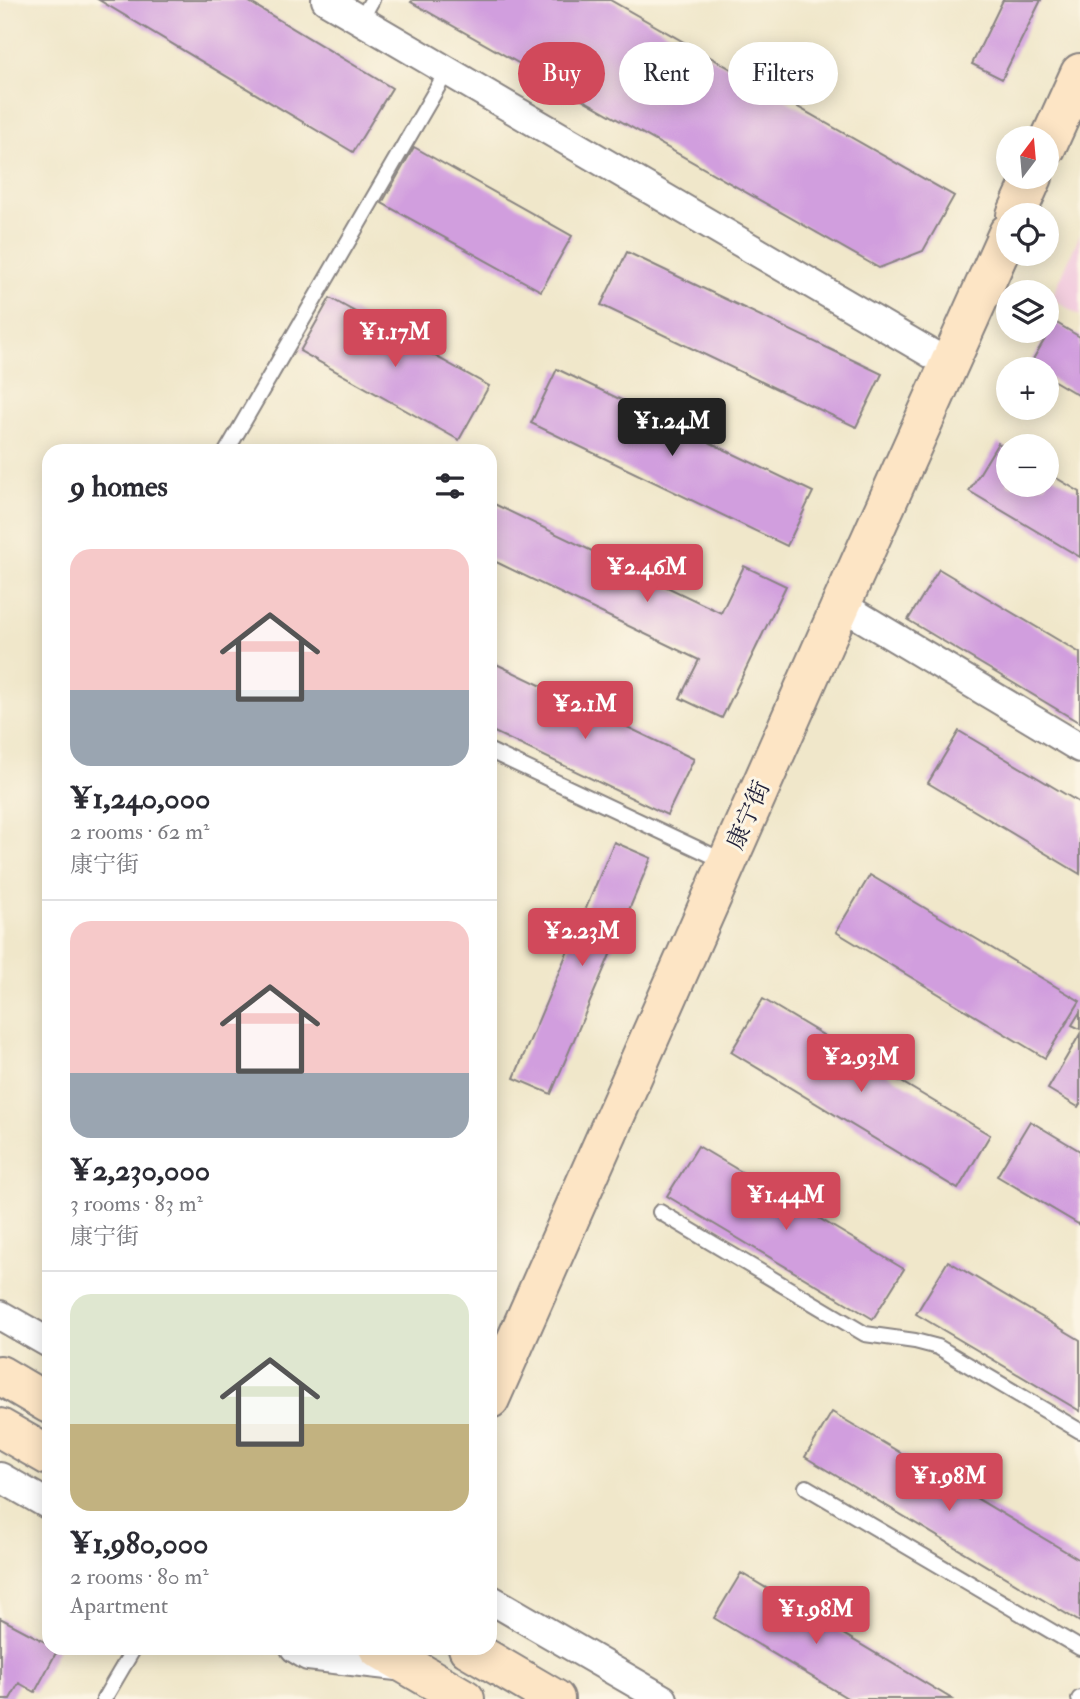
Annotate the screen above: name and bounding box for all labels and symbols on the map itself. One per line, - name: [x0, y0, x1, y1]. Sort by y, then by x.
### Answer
- north arrow: [996, 126, 1059, 189]
- pin: ¥1.17M: [338, 310, 452, 369]
- pin: ¥1.24M: [615, 398, 729, 458]
- pin: ¥2.46M: [590, 544, 704, 604]
- pin: ¥2.1M: [536, 682, 634, 741]
- street label: 康宁街: [720, 776, 777, 854]
- pin: ¥2.23M: [525, 908, 639, 968]
- pin: ¥2.93M: [804, 1034, 918, 1094]
- pin: ¥1.44M: [729, 1172, 843, 1232]
- pin: ¥1.98M: [892, 1454, 1006, 1513]
- pin: ¥1.98M: [759, 1586, 873, 1646]

